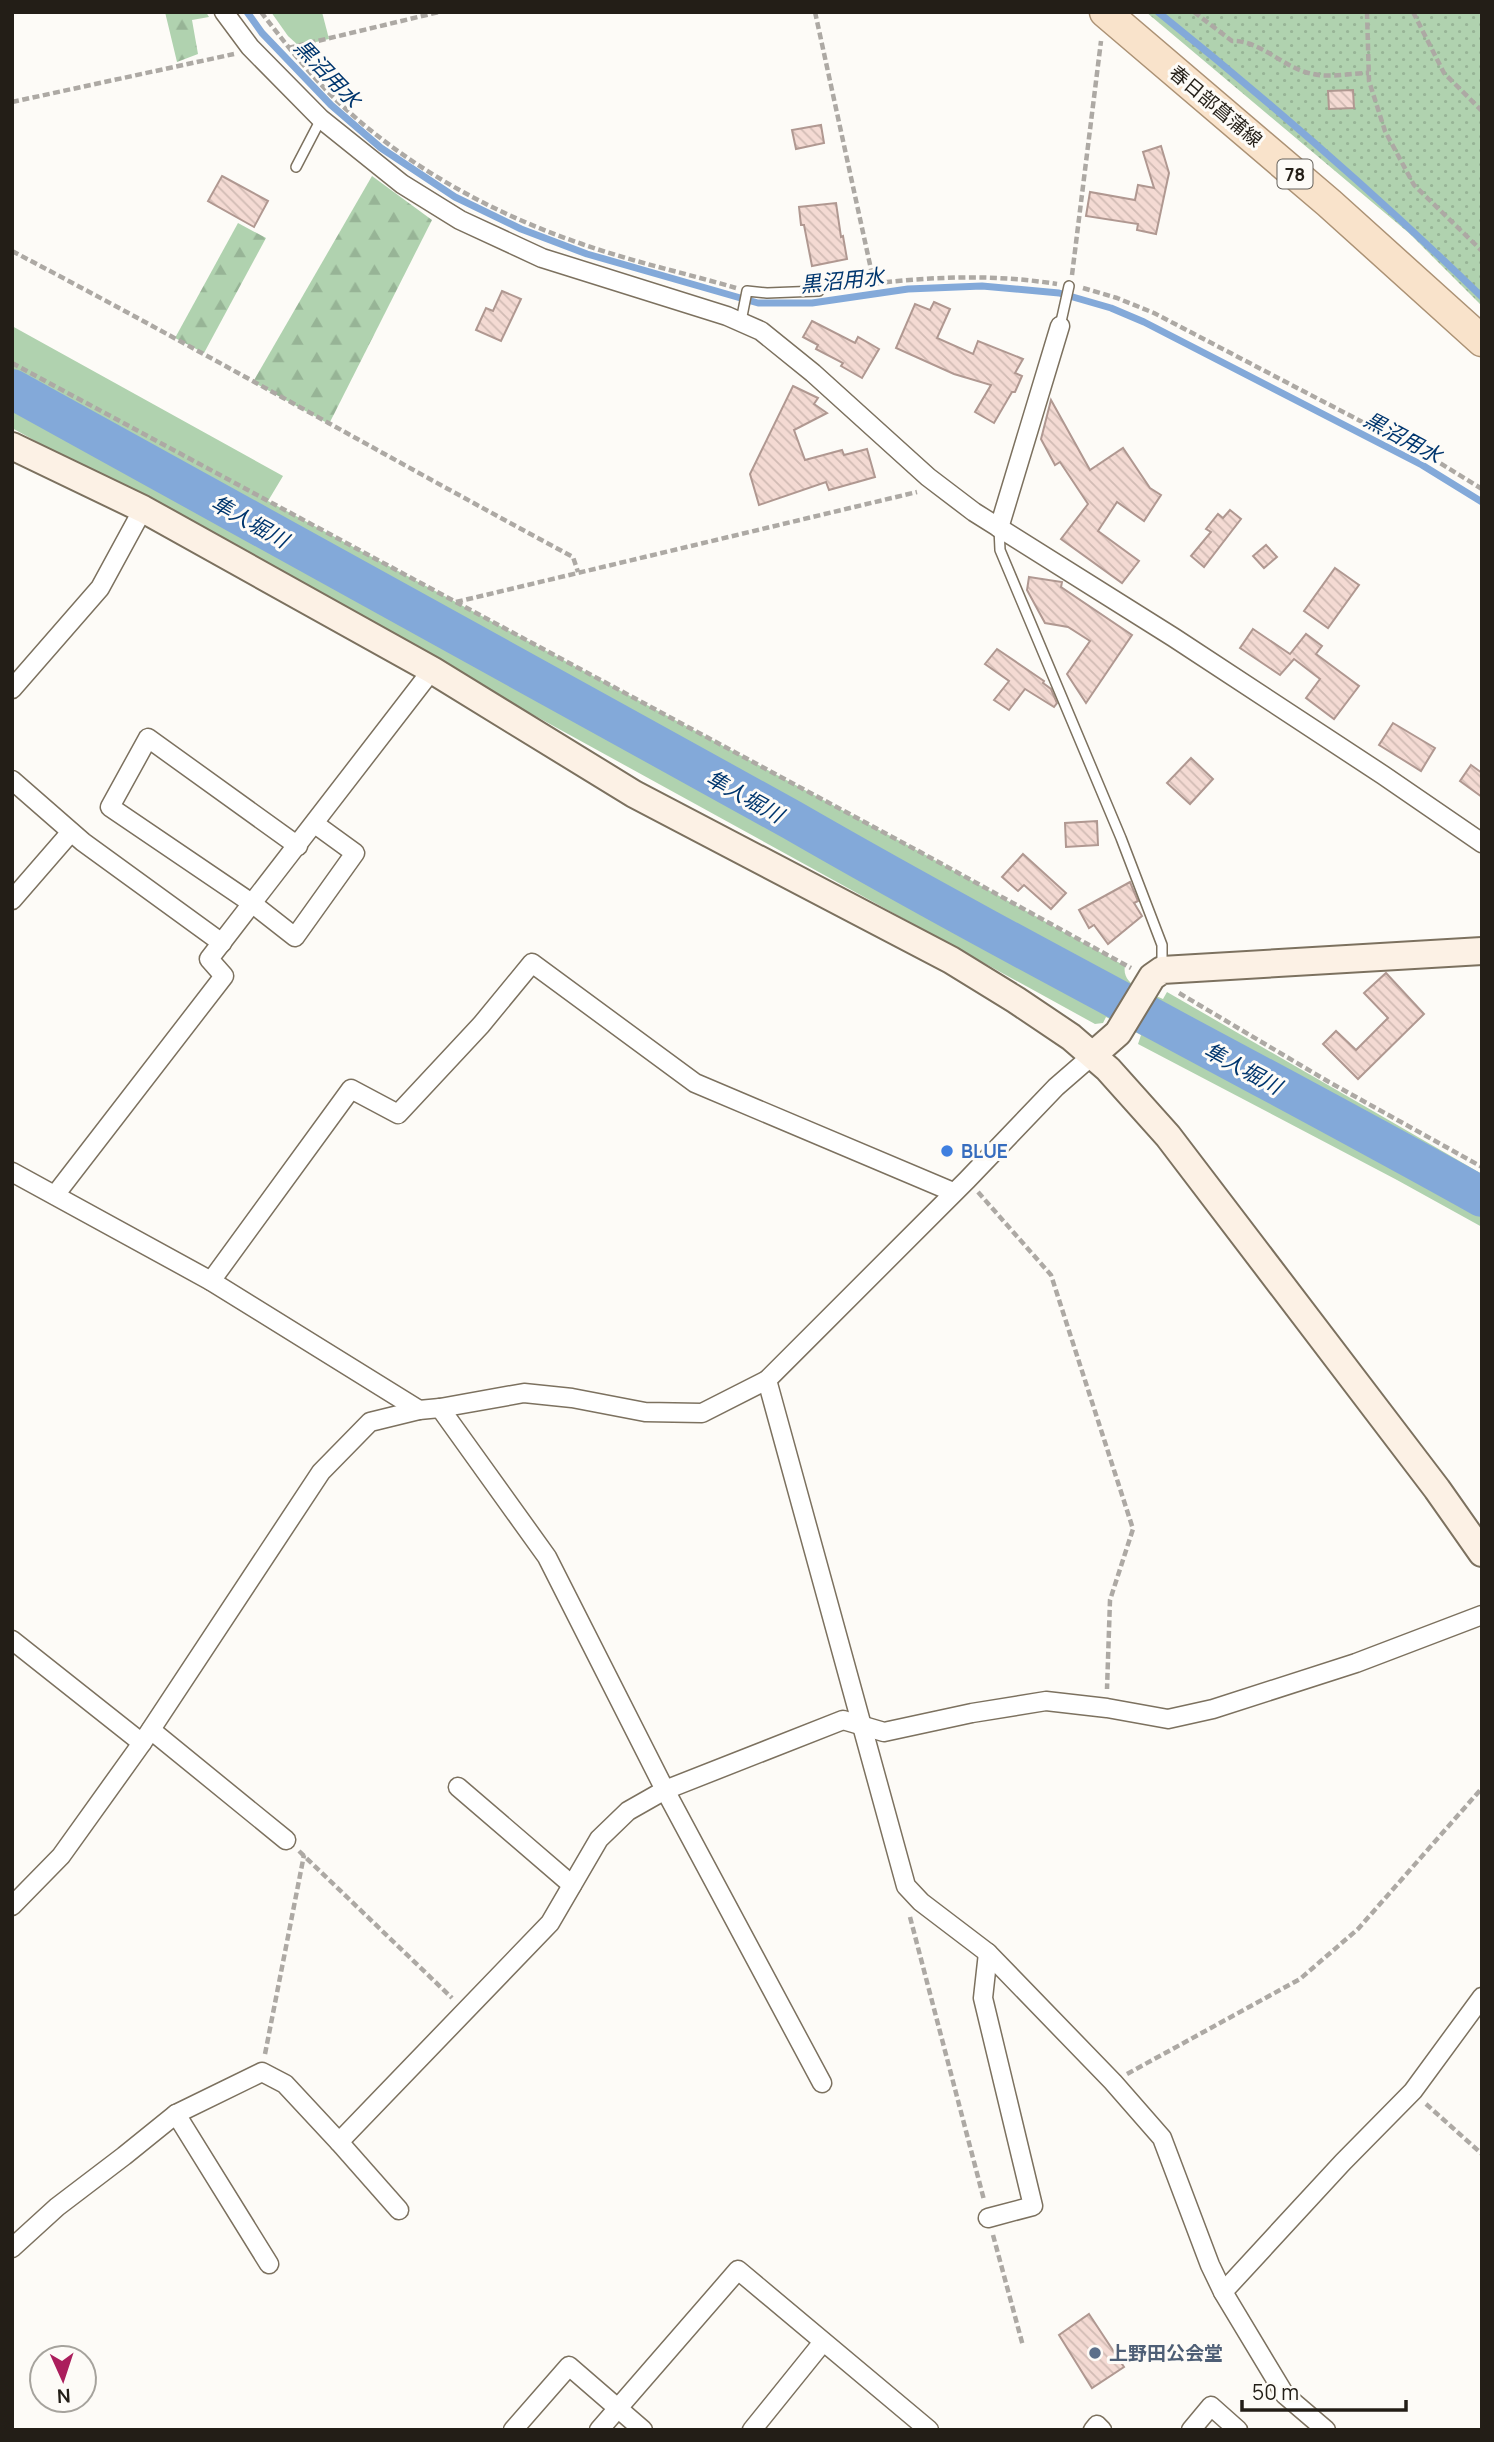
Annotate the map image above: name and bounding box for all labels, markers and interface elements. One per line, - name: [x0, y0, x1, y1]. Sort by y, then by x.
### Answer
- water label: 黒沼用水: [289, 33, 369, 114]
- street label: 春日部菖蒲線: [1164, 59, 1268, 153]
- road number: 78: [1278, 160, 1312, 188]
- water label: 黒沼用水: [799, 261, 887, 298]
- water label: 黒沼用水: [1359, 405, 1448, 470]
- water label: 隼人堀川: [206, 488, 295, 555]
- water label: 隼人堀川: [701, 763, 790, 830]
- water label: 隼人堀川: [1199, 1036, 1288, 1101]
- place label: BLUE: [961, 1138, 1008, 1164]
- marker: BLUE: [939, 1143, 955, 1159]
- place label: 上野田公会堂: [1109, 2340, 1223, 2366]
- north arrow: [28, 2344, 98, 2414]
- marker: 上野田公会堂: [1087, 2345, 1103, 2361]
- scale bar: [1242, 2368, 1406, 2412]
- text: 50 m: [1252, 2378, 1299, 2406]
- text: N: [56, 2383, 71, 2409]

